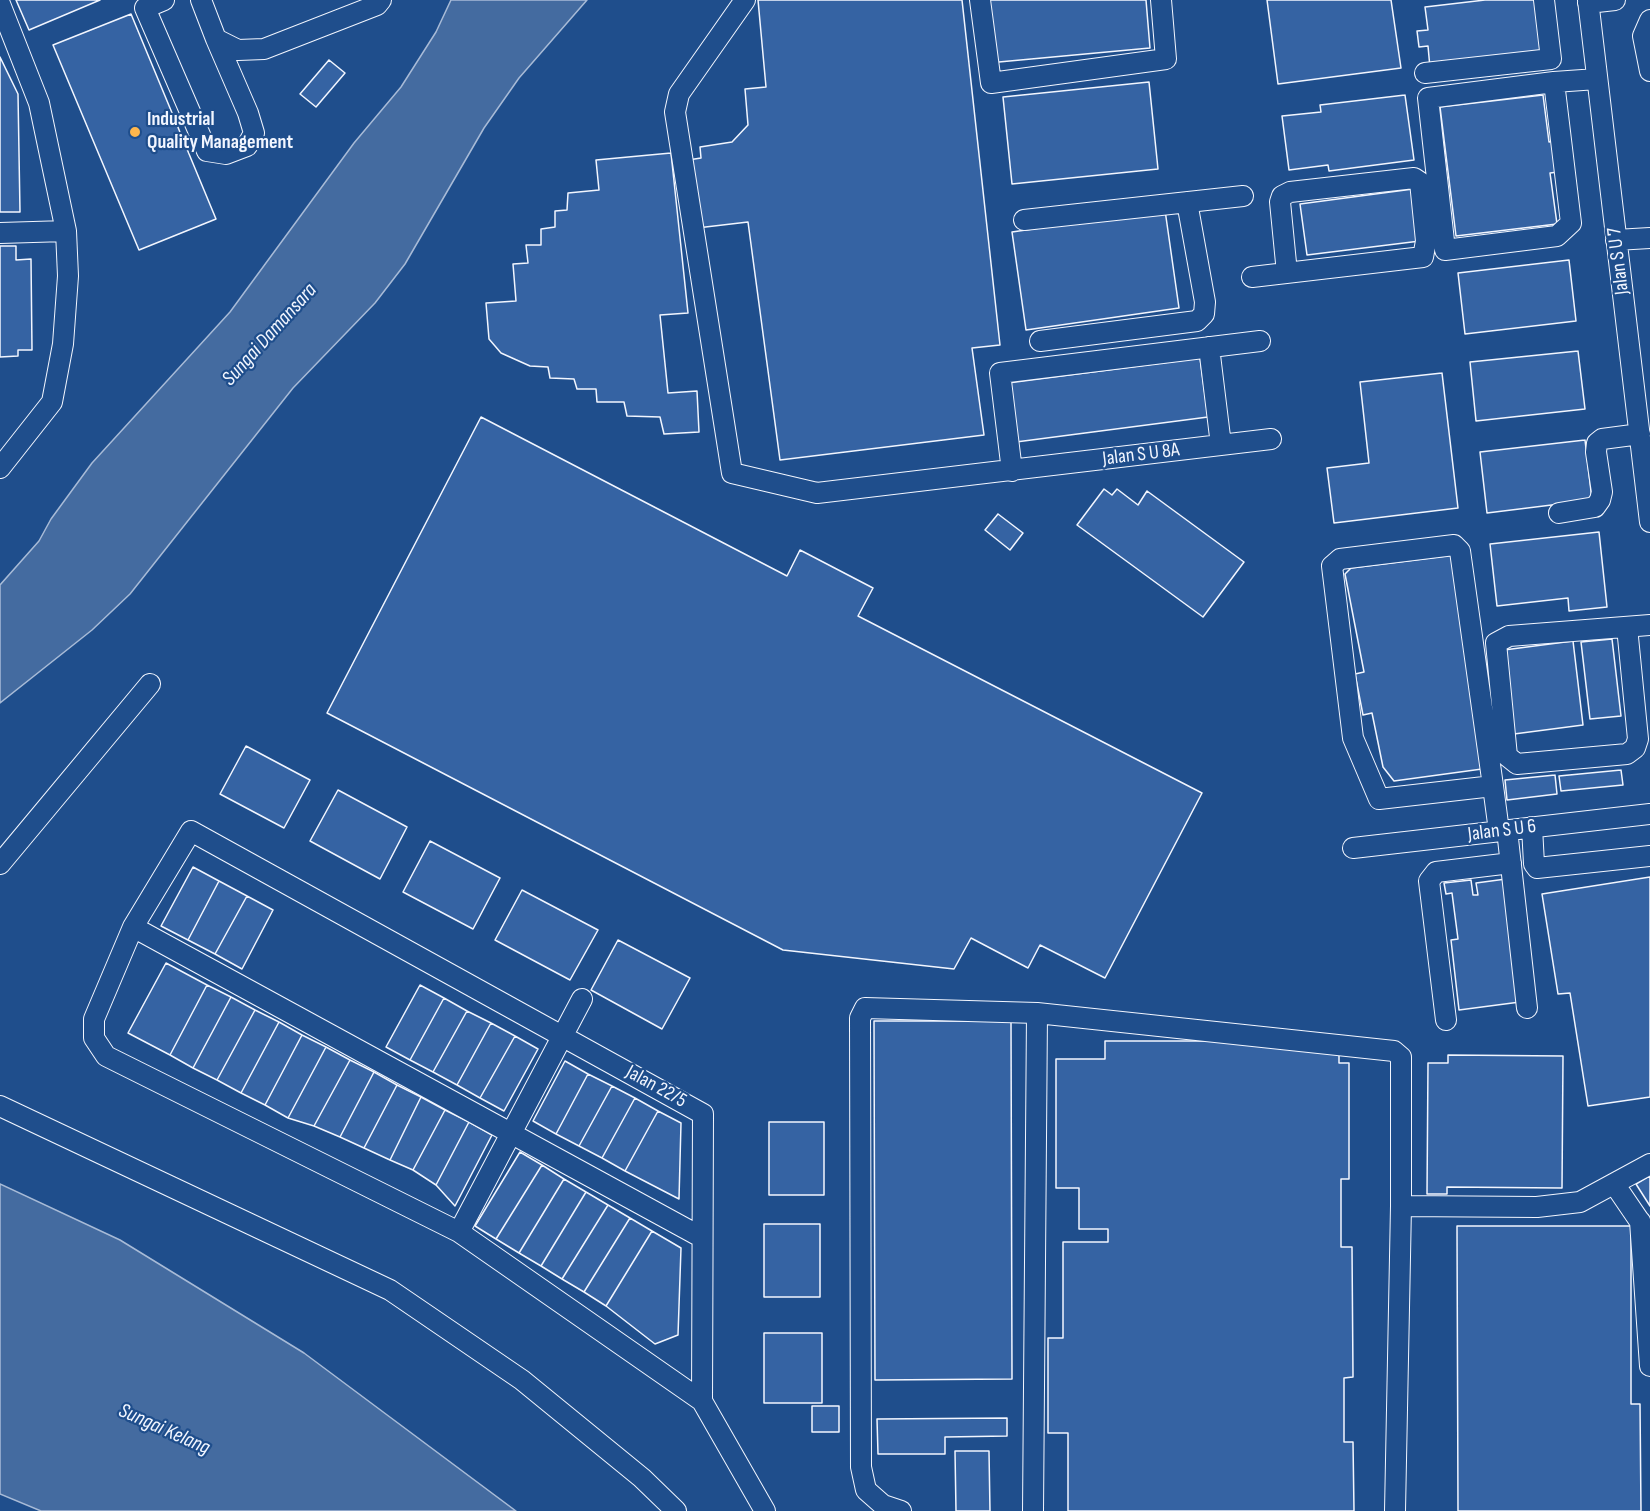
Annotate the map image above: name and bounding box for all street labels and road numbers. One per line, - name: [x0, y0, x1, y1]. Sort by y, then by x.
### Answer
- street label: Jalan S U 7: [1603, 226, 1635, 296]
- street label: Jalan S U 8A: [1101, 438, 1181, 472]
- street label: Jalan S U 6: [1467, 815, 1537, 847]
- street label: Jalan 22/5: [621, 1061, 691, 1113]

